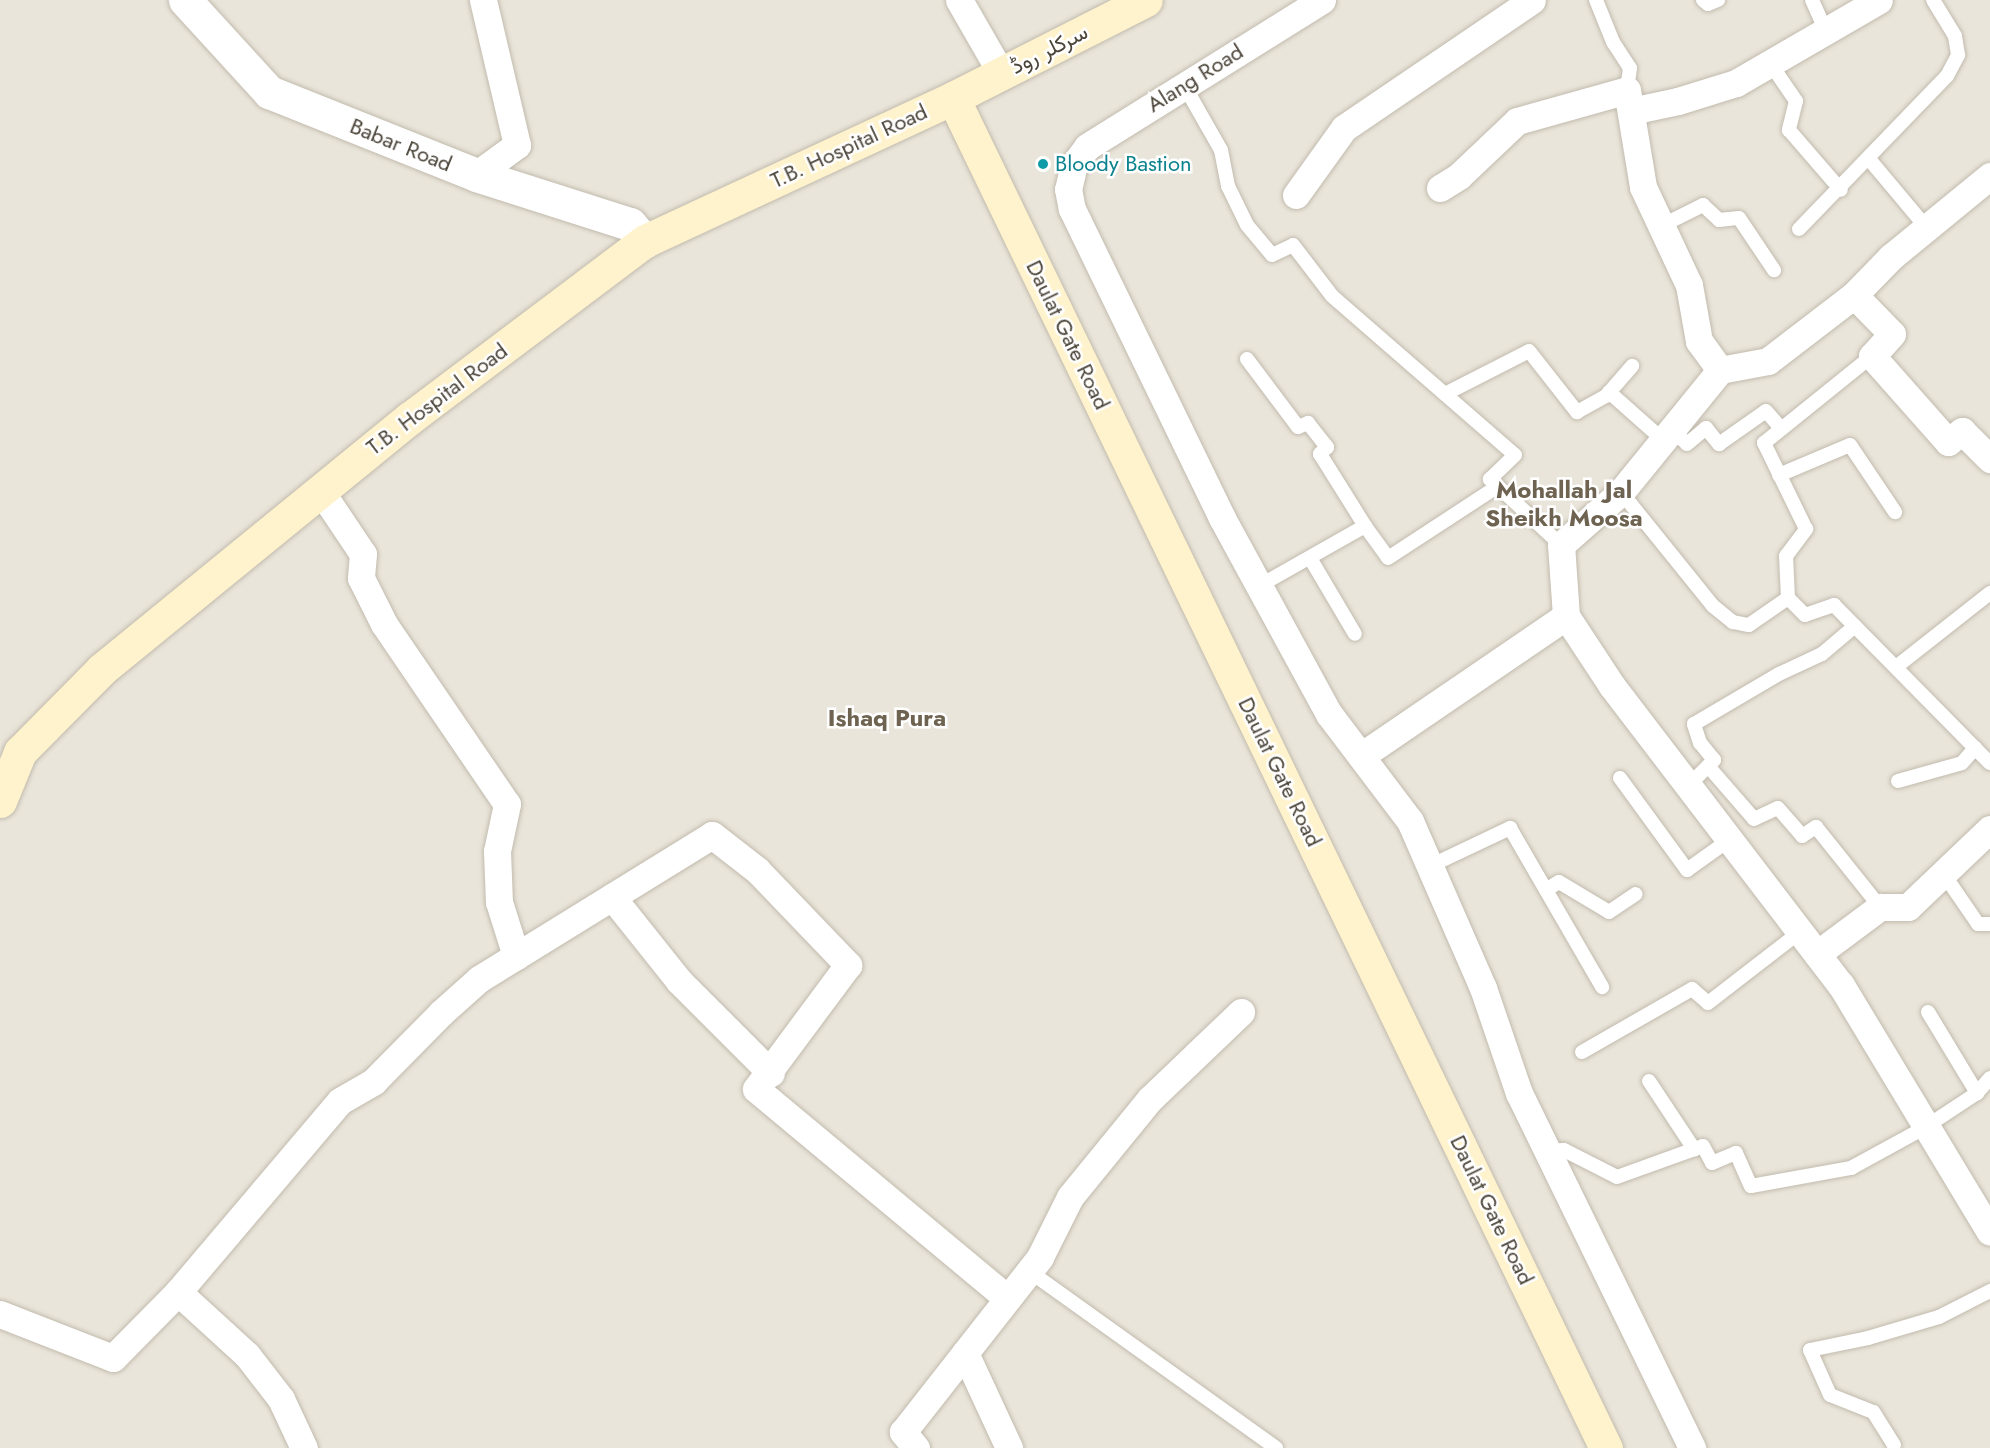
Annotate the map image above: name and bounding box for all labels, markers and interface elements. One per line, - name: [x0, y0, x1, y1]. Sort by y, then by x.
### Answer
- street label: سرکلر روڈ: [1006, 18, 1092, 80]
- street label: Alang Road: [1142, 38, 1248, 118]
- street label: T.B. Hospital Road: [767, 98, 931, 194]
- street label: Babar Road: [346, 113, 456, 177]
- place label: Bloody Bastion: [1055, 151, 1191, 177]
- marker: Bloody Bastion: [1036, 157, 1050, 171]
- street label: Daulat Gate Road: [1020, 256, 1116, 414]
- street label: T.B. Hospital Road: [361, 337, 513, 461]
- district label: Mohallah Jal Sheikh Moosa: [1485, 476, 1643, 532]
- street label: Daulat Gate Road: [1232, 693, 1328, 851]
- district label: Ishaq Pura: [828, 704, 946, 732]
- street label: Daulat Gate Road: [1444, 1131, 1540, 1289]

